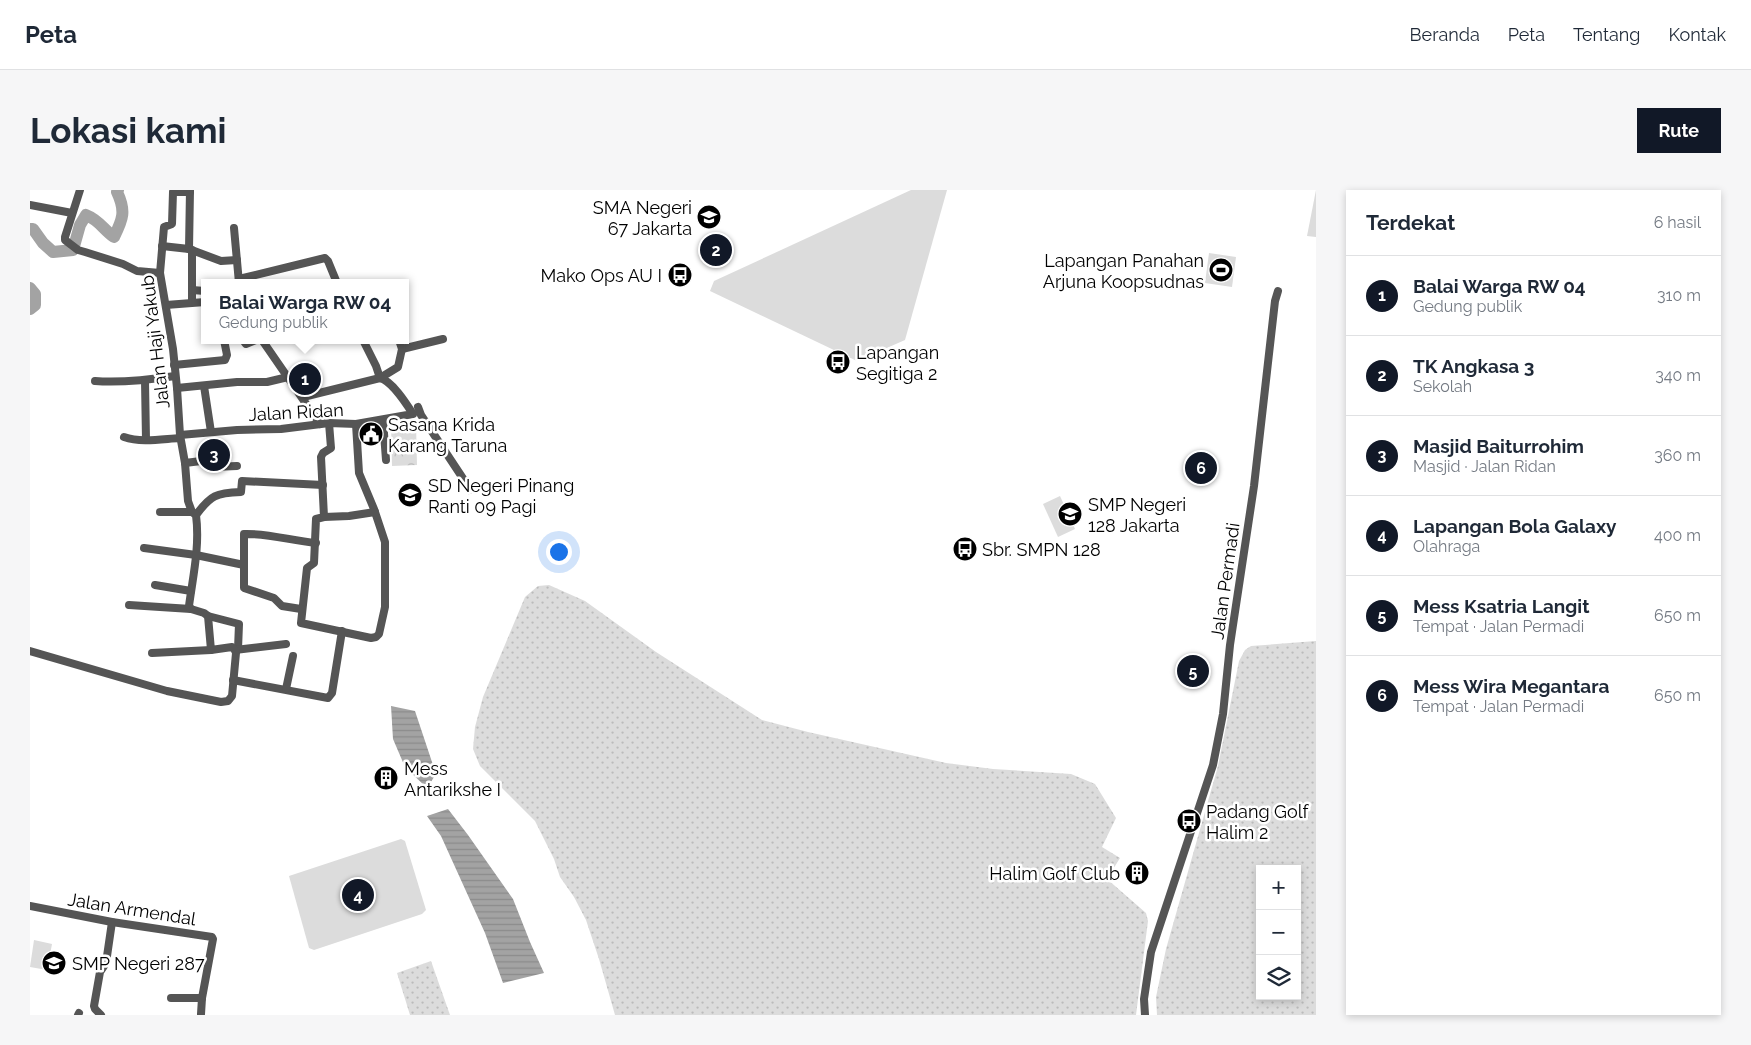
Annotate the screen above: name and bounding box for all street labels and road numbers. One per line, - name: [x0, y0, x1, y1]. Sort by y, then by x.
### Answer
- street label: Jalan Haji Yakub: [136, 274, 174, 410]
- street label: Jalan Ridan: [248, 399, 344, 425]
- street label: Jalan Permadi: [1206, 521, 1244, 641]
- street label: Jalan Armendal: [66, 888, 198, 930]

